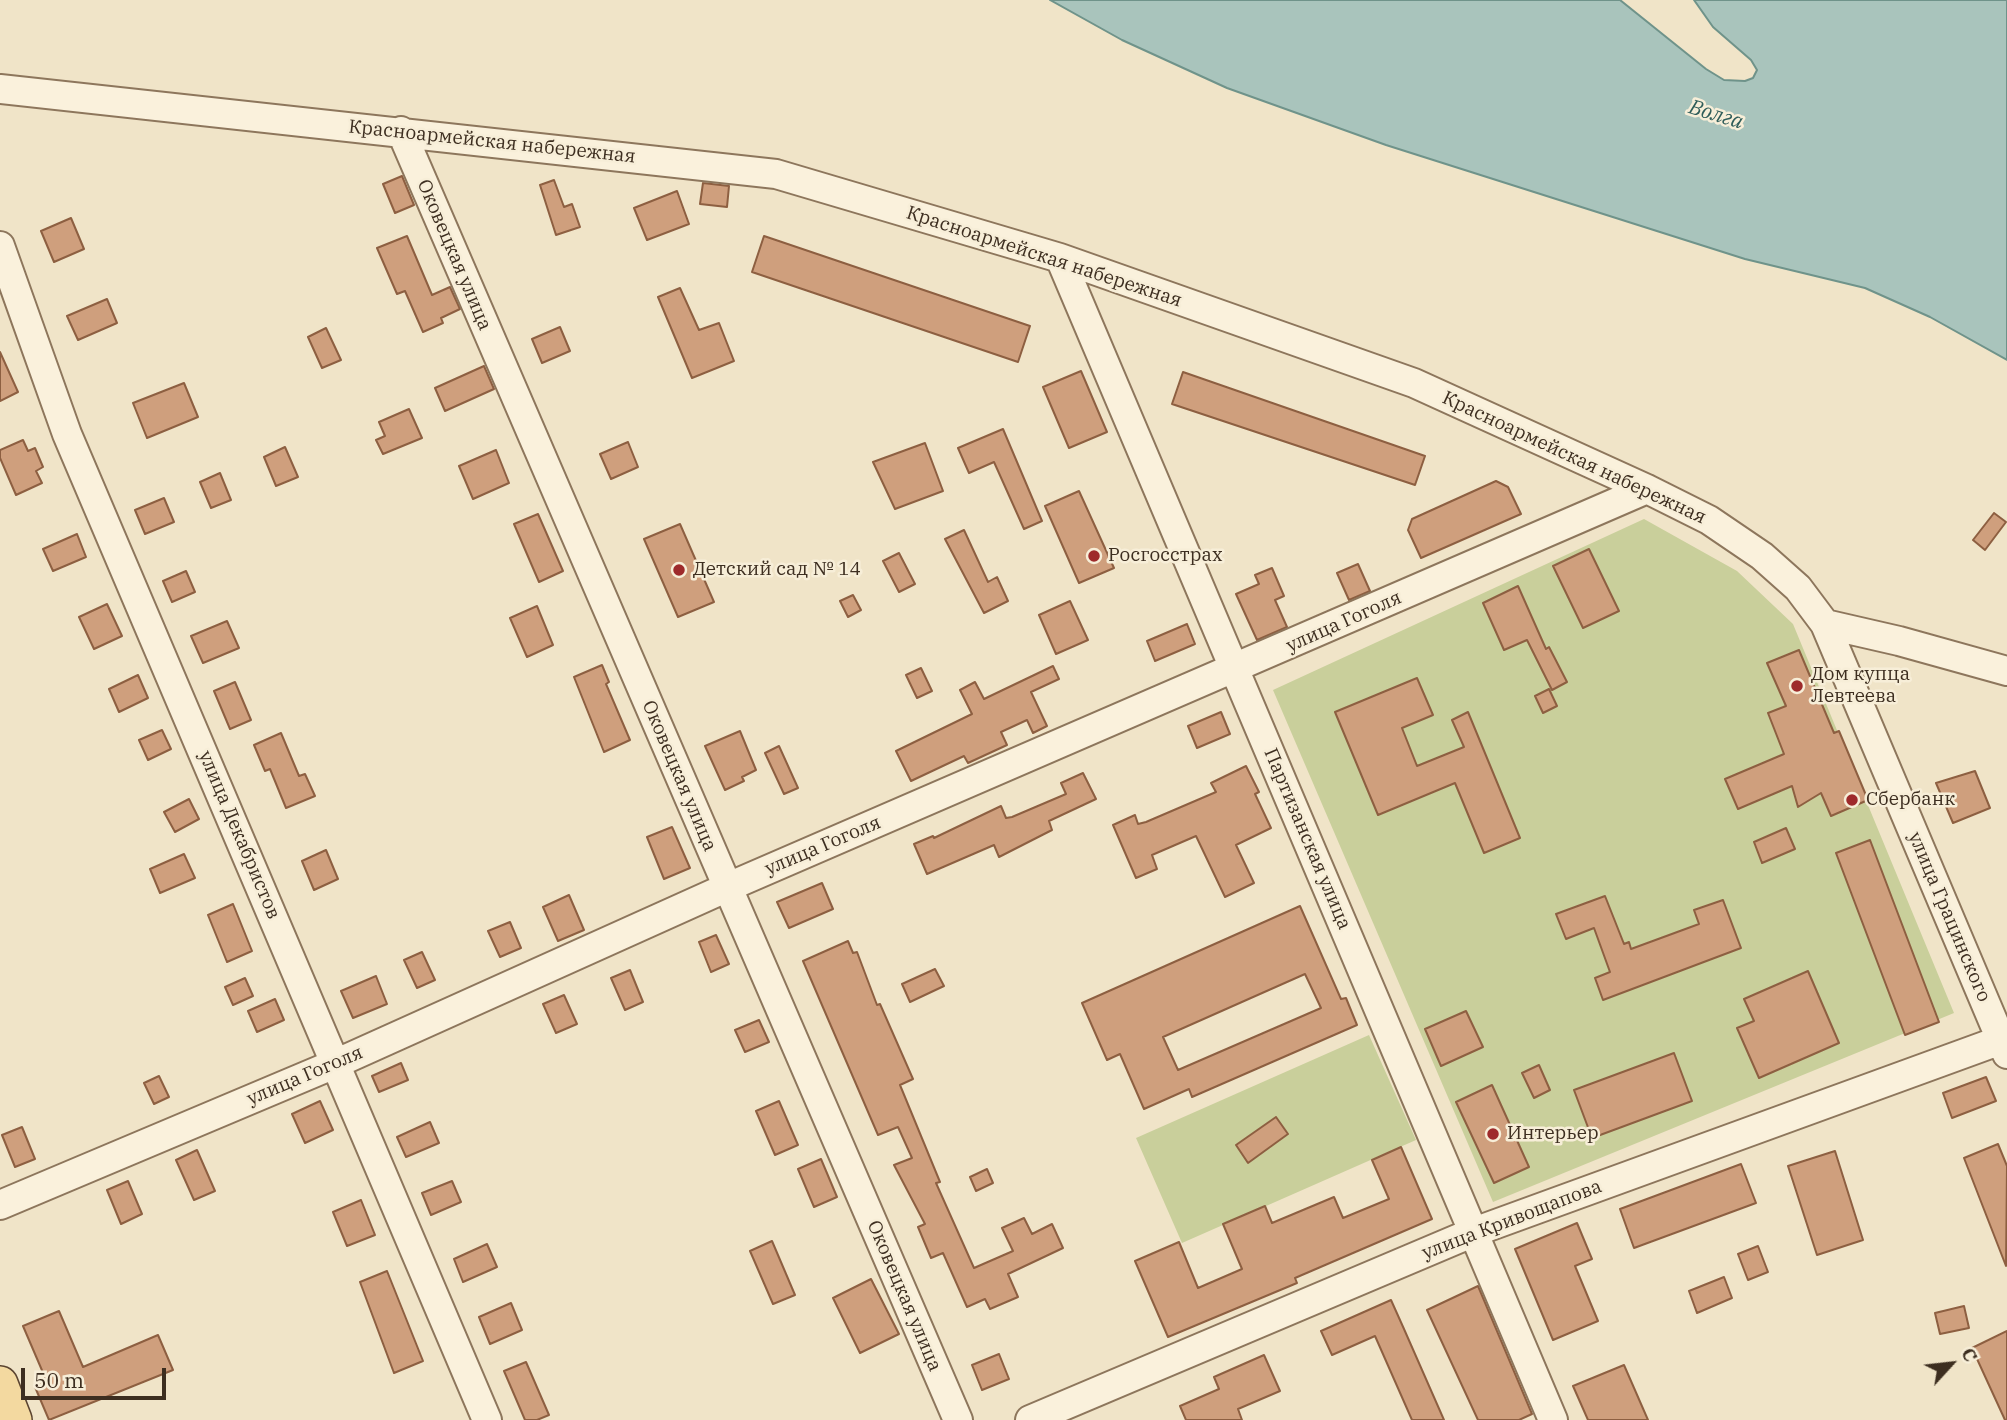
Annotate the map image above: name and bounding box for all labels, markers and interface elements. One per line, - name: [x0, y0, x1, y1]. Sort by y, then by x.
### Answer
- water label: Волга: [1686, 95, 1746, 135]
- street label: Красноармейская набережная: [347, 116, 637, 168]
- street label: Оковецкая улица: [412, 176, 496, 334]
- street label: Красноармейская набережная: [903, 202, 1185, 312]
- street label: Красноармейская набережная: [1438, 387, 1710, 529]
- place label: Росгосстрах: [1108, 545, 1223, 567]
- marker: Росгосстрах: [1086, 548, 1102, 564]
- place label: Детский сад № 14: [693, 559, 861, 581]
- marker: Детский сад № 14: [671, 562, 687, 578]
- street label: улица Гоголя: [1283, 586, 1405, 658]
- place label: Дом купца Левтеева: [1811, 664, 1910, 708]
- marker: Дом купца Левтеева: [1789, 678, 1805, 694]
- street label: Оковецкая улица: [637, 697, 721, 855]
- street label: Партизанская улица: [1258, 745, 1356, 933]
- street label: улица Декабристов: [193, 747, 285, 923]
- place label: Сбербанк: [1866, 789, 1955, 811]
- marker: Сбербанк: [1844, 792, 1860, 808]
- street label: улица Гоголя: [762, 811, 884, 881]
- street label: улица Грацинского: [1903, 829, 1995, 1005]
- street label: улица Гоголя: [244, 1041, 366, 1111]
- place label: Интерьер: [1507, 1123, 1599, 1145]
- marker: Интерьер: [1485, 1126, 1501, 1142]
- street label: улица Кривощапова: [1419, 1175, 1605, 1265]
- street label: Оковецкая улица: [862, 1217, 946, 1375]
- north arrow: [1916, 1329, 1986, 1399]
- text: С: [1956, 1343, 1983, 1366]
- scale bar: [24, 1354, 170, 1398]
- text: 50 m: [34, 1366, 84, 1394]

